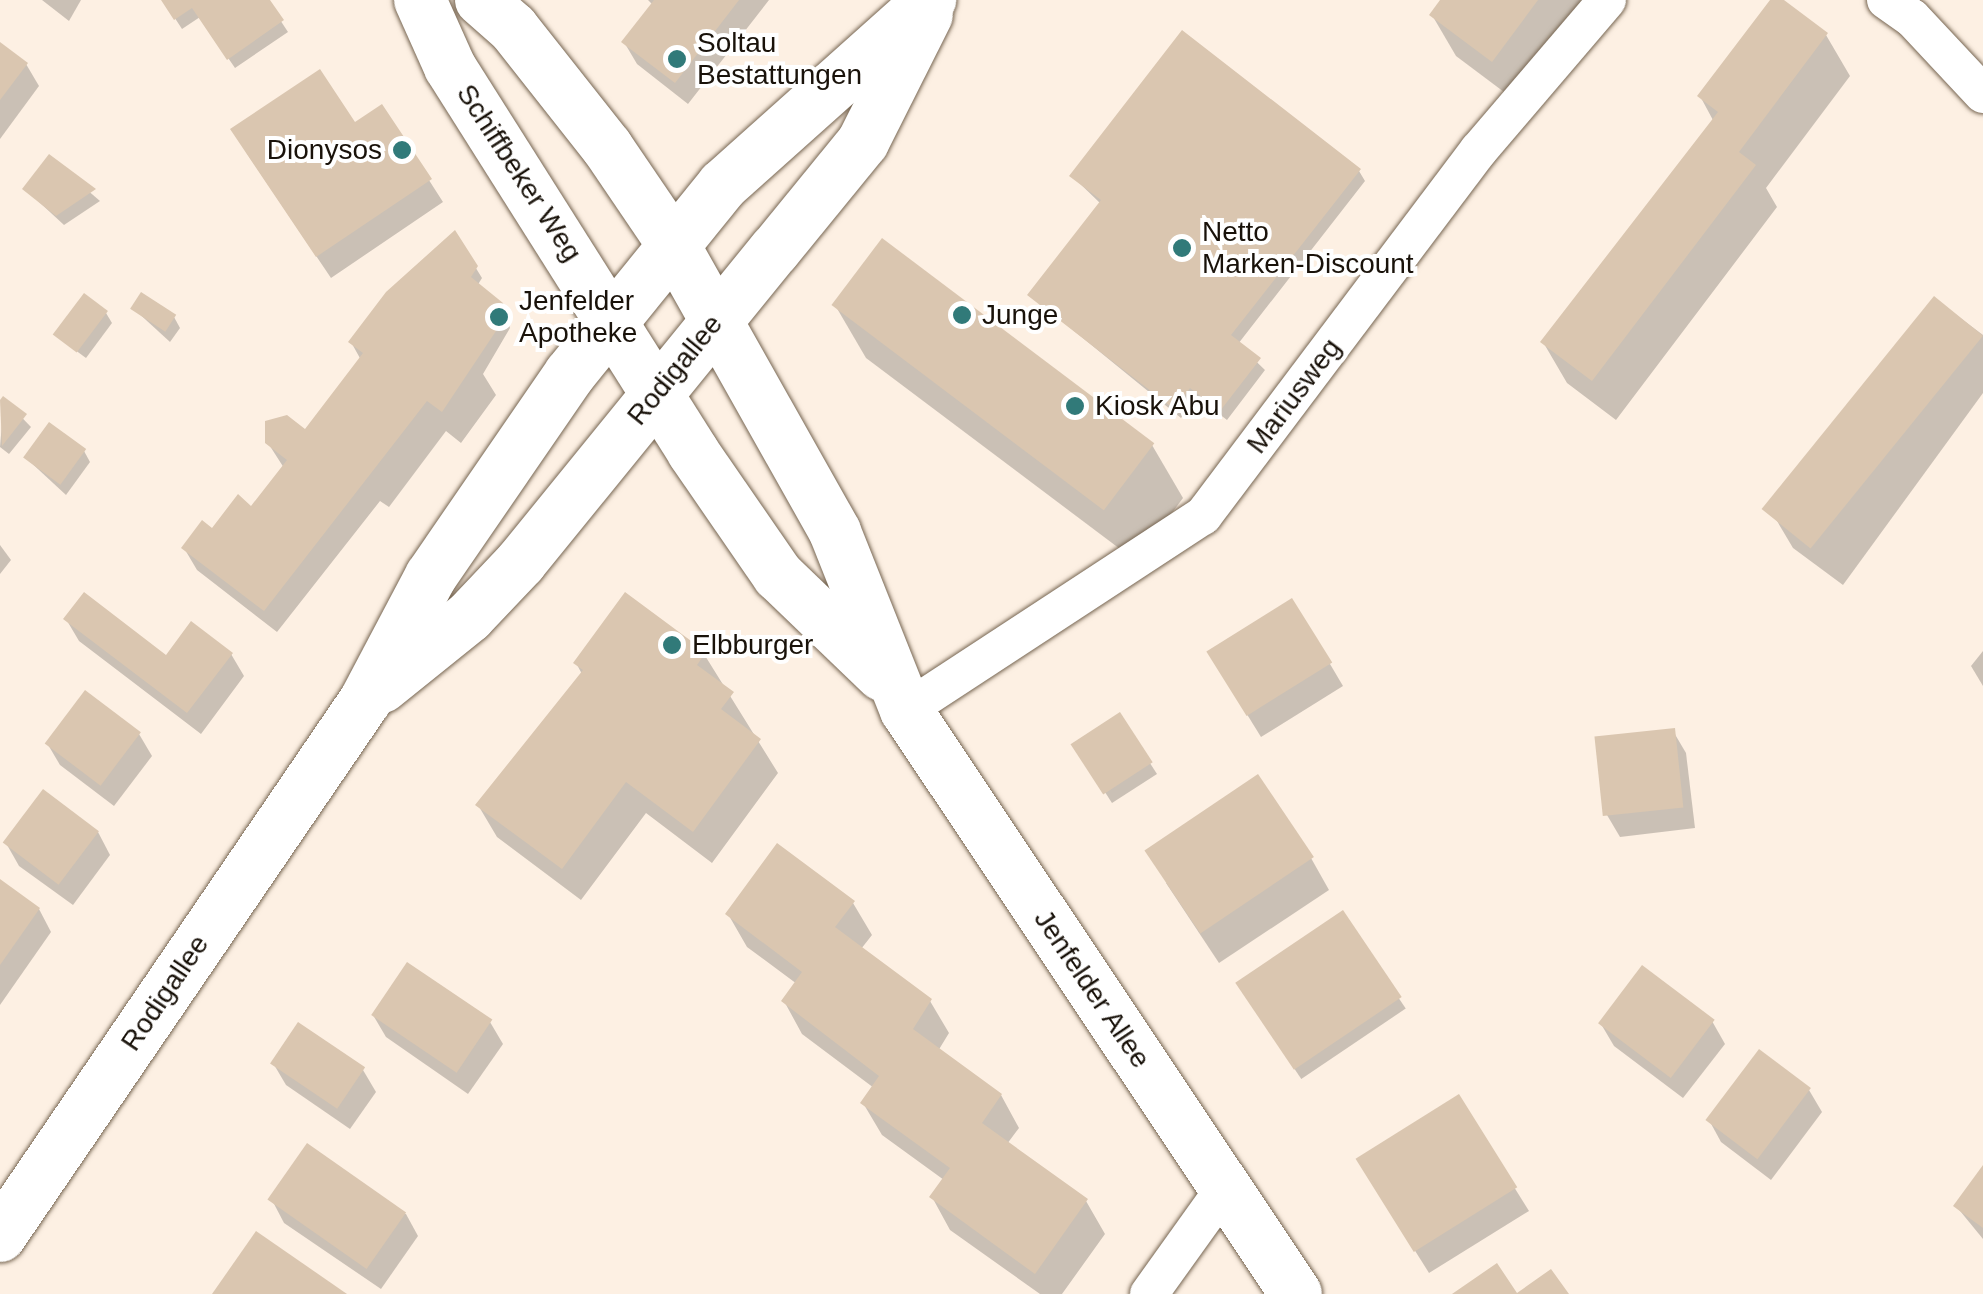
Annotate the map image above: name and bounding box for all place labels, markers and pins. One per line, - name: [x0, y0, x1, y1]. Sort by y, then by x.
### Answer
- place label: Soltau Bestattungen: [697, 26, 862, 92]
- marker: Soltau Bestattungen: [666, 48, 688, 70]
- place label: Dionysos: [267, 133, 382, 167]
- marker: Dionysos: [391, 139, 413, 161]
- place label: Netto Marken-Discount: [1202, 215, 1414, 281]
- marker: Netto Marken-Discount: [1171, 237, 1193, 259]
- place label: Jenfelder Apotheke: [519, 284, 637, 350]
- place label: Junge: [982, 298, 1058, 332]
- marker: Junge: [951, 304, 973, 326]
- marker: Jenfelder Apotheke: [488, 306, 510, 328]
- place label: Kiosk Abu: [1095, 389, 1221, 423]
- marker: Kiosk Abu: [1064, 395, 1086, 417]
- place label: Elbburger: [692, 628, 813, 662]
- marker: Elbburger: [661, 634, 683, 656]

